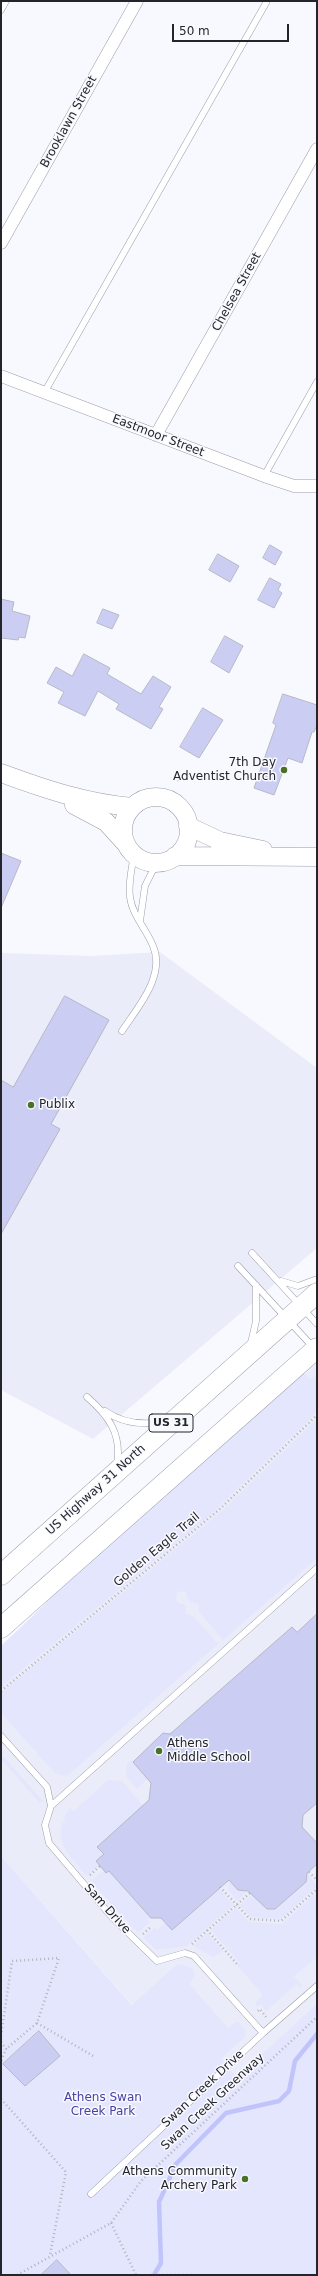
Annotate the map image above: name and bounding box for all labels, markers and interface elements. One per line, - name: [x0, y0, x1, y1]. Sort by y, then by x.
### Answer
- scale bar: [174, 16, 291, 42]
- text: 50 m: [179, 24, 210, 38]
- street label: Brooklawn Street: [38, 74, 100, 170]
- street label: Chelsea Street: [209, 250, 265, 334]
- street label: Eastmoor Street: [110, 412, 206, 460]
- place label: 7th Day Adventist Church: [173, 756, 276, 784]
- marker: 7th Day Adventist Church: [279, 765, 289, 775]
- place label: Publix: [39, 1098, 75, 1112]
- marker: Publix: [26, 1100, 36, 1110]
- road number: US 31: [149, 1414, 193, 1432]
- street label: US Highway 31 North: [43, 1442, 149, 1538]
- street label: Golden Eagle Trail: [111, 1510, 203, 1590]
- place label: Athens Middle School: [167, 1737, 250, 1765]
- marker: Athens Middle School: [154, 1746, 164, 1756]
- street label: Sam Drive: [81, 1881, 133, 1937]
- street label: Swan Creek Drive: [159, 2047, 247, 2131]
- street label: Swan Creek Greenway: [159, 2051, 267, 2153]
- park label: Athens Swan Creek Park: [64, 2091, 142, 2119]
- place label: Athens Community Archery Park: [122, 2165, 237, 2193]
- marker: Athens Community Archery Park: [240, 2174, 250, 2184]

